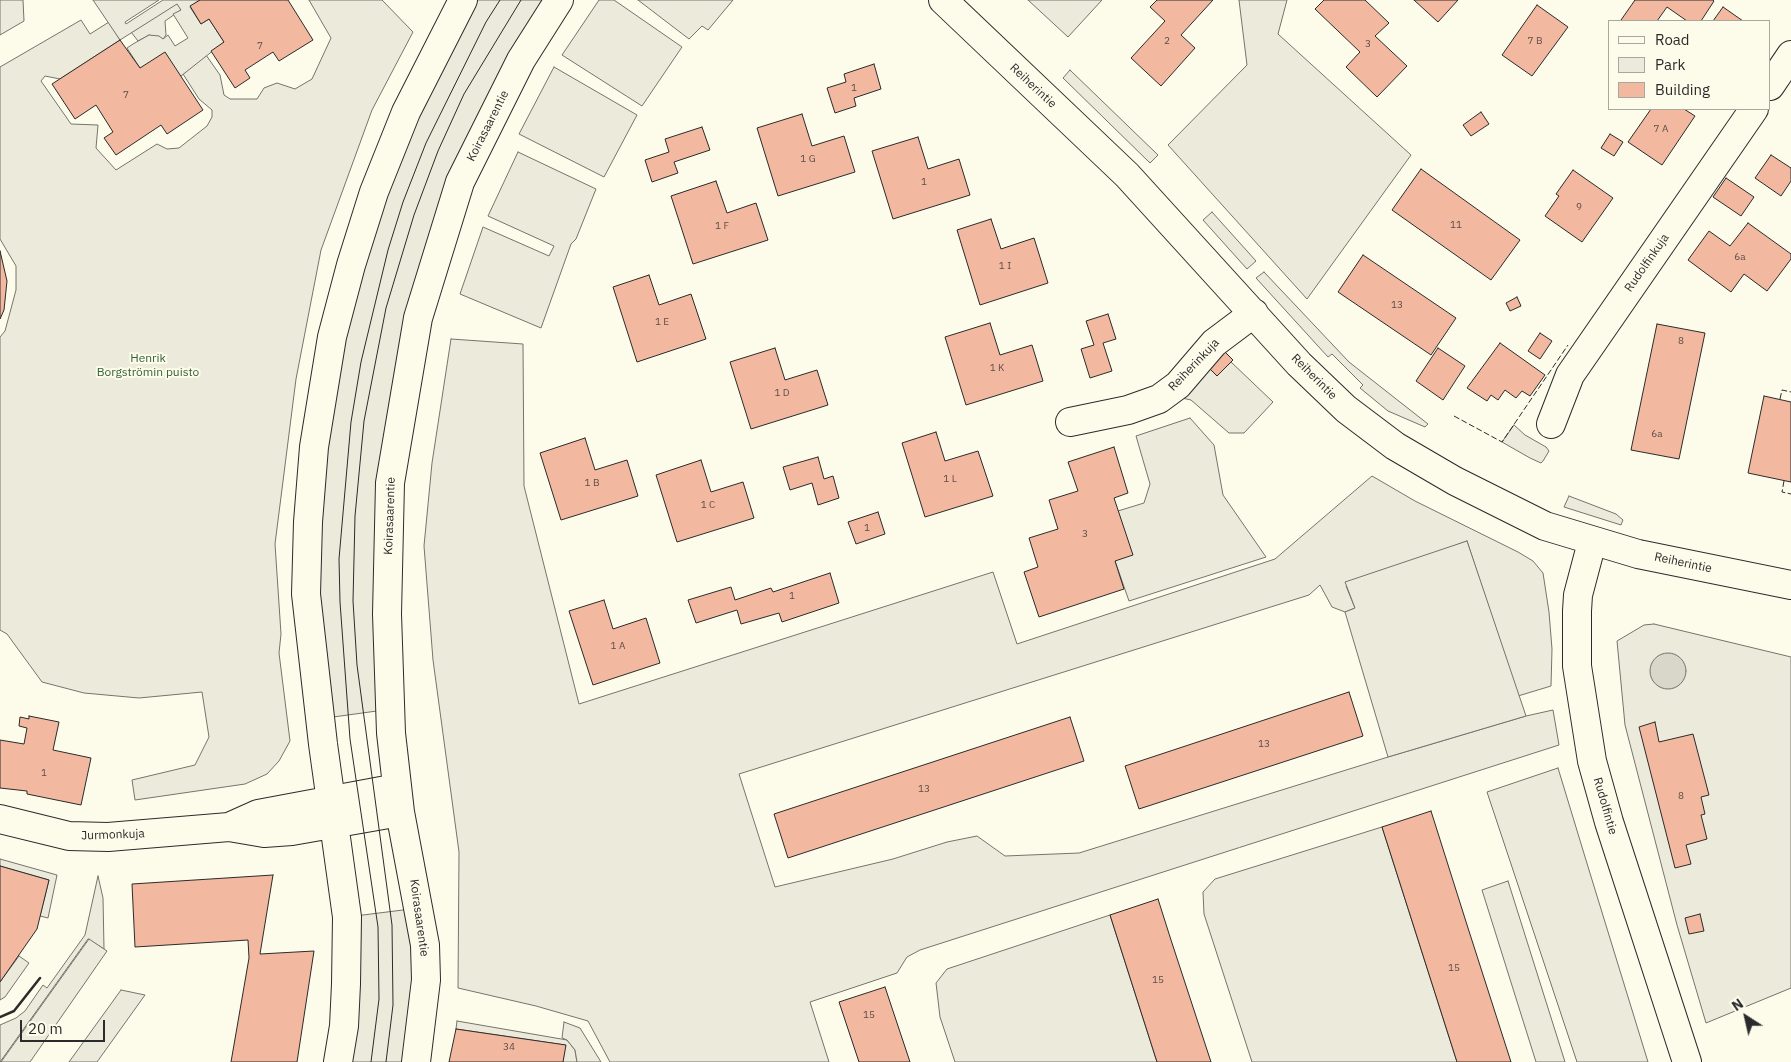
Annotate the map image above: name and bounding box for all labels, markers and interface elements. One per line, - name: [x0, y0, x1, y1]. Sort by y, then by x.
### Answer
- legend: [1608, 20, 1771, 110]
- text: Road: [1655, 30, 1690, 49]
- house number: 2: [1164, 35, 1170, 47]
- house number: 7 B: [1528, 35, 1542, 47]
- house number: 3: [1365, 38, 1371, 50]
- house number: 7: [257, 40, 263, 52]
- text: Park: [1655, 55, 1685, 74]
- street label: Reiherintie: [1007, 61, 1059, 111]
- text: Building: [1655, 80, 1710, 99]
- house number: 1: [851, 82, 857, 94]
- street label: Koirasaarentie: [464, 88, 512, 164]
- house number: 7: [123, 89, 129, 101]
- house number: 7 A: [1654, 123, 1668, 135]
- house number: 1 G: [800, 153, 816, 165]
- house number: 1: [921, 176, 927, 188]
- house number: 9: [1576, 201, 1582, 213]
- house number: 11: [1450, 219, 1462, 231]
- house number: 1 F: [715, 220, 729, 232]
- street label: Rudolfinkuja: [1622, 231, 1672, 295]
- house number: 6a: [1734, 251, 1746, 263]
- house number: 1 I: [999, 260, 1011, 272]
- house number: 13: [1391, 299, 1403, 311]
- house number: 1 E: [655, 316, 669, 328]
- house number: 8: [1678, 335, 1684, 347]
- street label: Reiherinkuja: [1166, 336, 1222, 394]
- street label: Reiherintie: [1288, 351, 1340, 403]
- park label: Henrik Borgströmin puisto: [97, 352, 199, 380]
- house number: 1 K: [990, 362, 1004, 374]
- house number: 1 D: [774, 387, 790, 399]
- house number: 6a: [1651, 428, 1663, 440]
- house number: 1 L: [943, 473, 957, 485]
- street label: Koirasaarentie: [381, 477, 399, 555]
- house number: 1 B: [585, 477, 599, 489]
- house number: 1 C: [701, 499, 715, 511]
- house number: 1: [864, 522, 870, 534]
- house number: 3: [1082, 528, 1088, 540]
- street label: Reiherintie: [1653, 550, 1713, 576]
- house number: 1: [789, 590, 795, 602]
- house number: 1 A: [611, 640, 625, 652]
- house number: 13: [1258, 738, 1270, 750]
- house number: 1: [41, 767, 47, 779]
- street label: Rudolfintie: [1590, 776, 1620, 836]
- house number: 13: [918, 783, 930, 795]
- house number: 8: [1678, 790, 1684, 802]
- street label: Jurmonkuja: [81, 827, 145, 843]
- street label: Koirasaarentie: [406, 878, 432, 958]
- house number: 15: [1448, 962, 1460, 974]
- house number: 15: [1152, 974, 1164, 986]
- north arrow: [1721, 992, 1771, 1042]
- text: N: [1728, 994, 1747, 1015]
- house number: 15: [863, 1009, 875, 1021]
- scale bar: [22, 1010, 108, 1042]
- text: 20 m: [28, 1019, 63, 1038]
- house number: 34: [503, 1041, 515, 1053]

